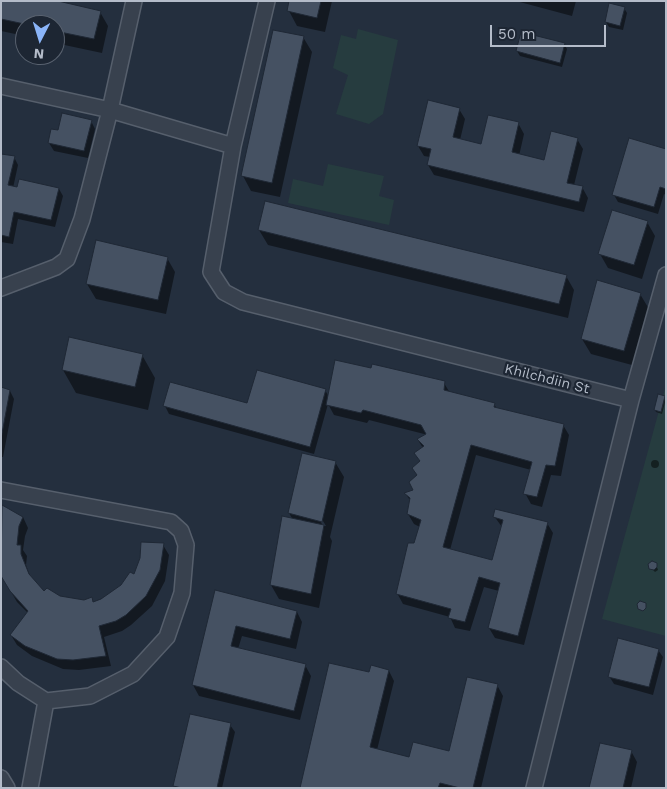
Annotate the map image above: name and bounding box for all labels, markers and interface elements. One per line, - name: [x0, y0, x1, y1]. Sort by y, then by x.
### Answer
- north arrow: [15, 15, 65, 65]
- scale bar: [492, 15, 608, 47]
- text: 50 m: [498, 25, 535, 43]
- text: N: [33, 46, 45, 62]
- street label: Khilchdiin St: [503, 360, 591, 398]

